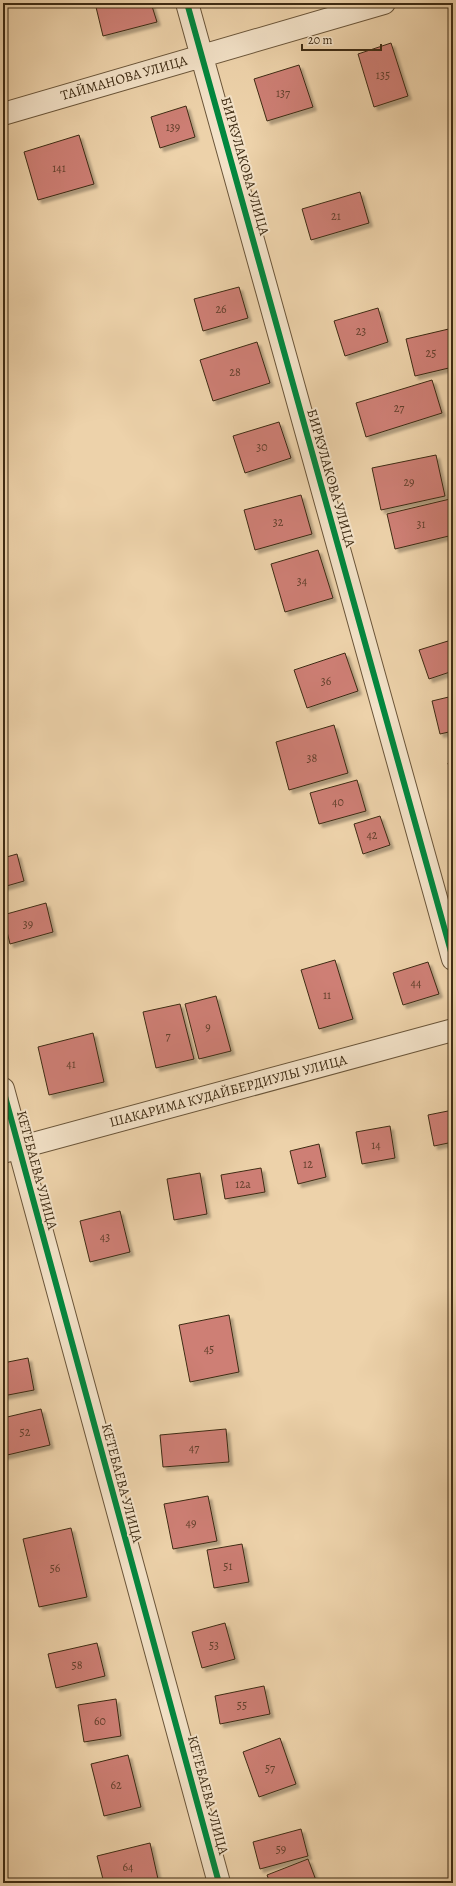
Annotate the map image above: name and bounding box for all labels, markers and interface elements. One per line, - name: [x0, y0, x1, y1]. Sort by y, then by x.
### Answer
- scale bar: [302, 26, 381, 52]
- text: 20 m: [308, 32, 332, 48]
- street label: ТАЙМАНОВА УЛИЦА: [58, 51, 190, 105]
- house number: 135: [376, 67, 390, 83]
- house number: 137: [276, 85, 291, 101]
- street label: БИРКУЛАКОВА УЛИЦА: [216, 95, 274, 238]
- house number: 139: [166, 119, 180, 135]
- house number: 141: [52, 160, 66, 176]
- house number: 21: [331, 208, 341, 224]
- house number: 26: [215, 301, 227, 317]
- house number: 23: [356, 323, 366, 339]
- house number: 25: [426, 345, 436, 361]
- house number: 28: [229, 364, 241, 380]
- house number: 27: [394, 400, 405, 416]
- street label: БИРКУЛАКОВА УЛИЦА: [302, 407, 360, 550]
- house number: 30: [256, 439, 268, 455]
- house number: 29: [403, 474, 415, 490]
- house number: 32: [273, 514, 284, 530]
- house number: 31: [416, 516, 426, 532]
- house number: 34: [297, 573, 308, 589]
- house number: 36: [321, 673, 332, 689]
- house number: 38: [307, 750, 318, 766]
- house number: 40: [332, 794, 344, 810]
- house number: 42: [366, 827, 378, 843]
- house number: 39: [23, 916, 33, 932]
- house number: 44: [411, 975, 422, 991]
- house number: 11: [323, 987, 331, 1003]
- house number: 9: [205, 1019, 211, 1035]
- house number: 7: [165, 1028, 171, 1044]
- street label: ШАКАРИМА КУДАЙБЕРДИУЛЫ УЛИЦА: [107, 1050, 350, 1132]
- house number: 41: [66, 1056, 76, 1072]
- street label: КЕТЕБАЕВА УЛИЦА: [12, 1108, 62, 1232]
- house number: 14: [371, 1137, 381, 1153]
- house number: 12: [303, 1156, 313, 1172]
- house number: 12а: [235, 1176, 251, 1192]
- house number: 43: [100, 1229, 110, 1245]
- house number: 45: [204, 1341, 214, 1357]
- street label: КЕТЕБАЕВА УЛИЦА: [97, 1421, 147, 1545]
- house number: 52: [20, 1424, 31, 1440]
- house number: 47: [189, 1440, 200, 1456]
- house number: 49: [186, 1515, 196, 1531]
- house number: 51: [223, 1558, 233, 1574]
- house number: 56: [50, 1560, 61, 1576]
- house number: 53: [209, 1637, 219, 1653]
- house number: 58: [72, 1657, 83, 1673]
- house number: 55: [237, 1697, 247, 1713]
- house number: 60: [94, 1713, 106, 1729]
- street label: КЕТЕБАЕВА УЛИЦА: [183, 1733, 233, 1857]
- house number: 57: [265, 1760, 276, 1776]
- house number: 62: [110, 1777, 122, 1793]
- house number: 59: [276, 1841, 286, 1857]
- house number: 64: [123, 1859, 134, 1875]

